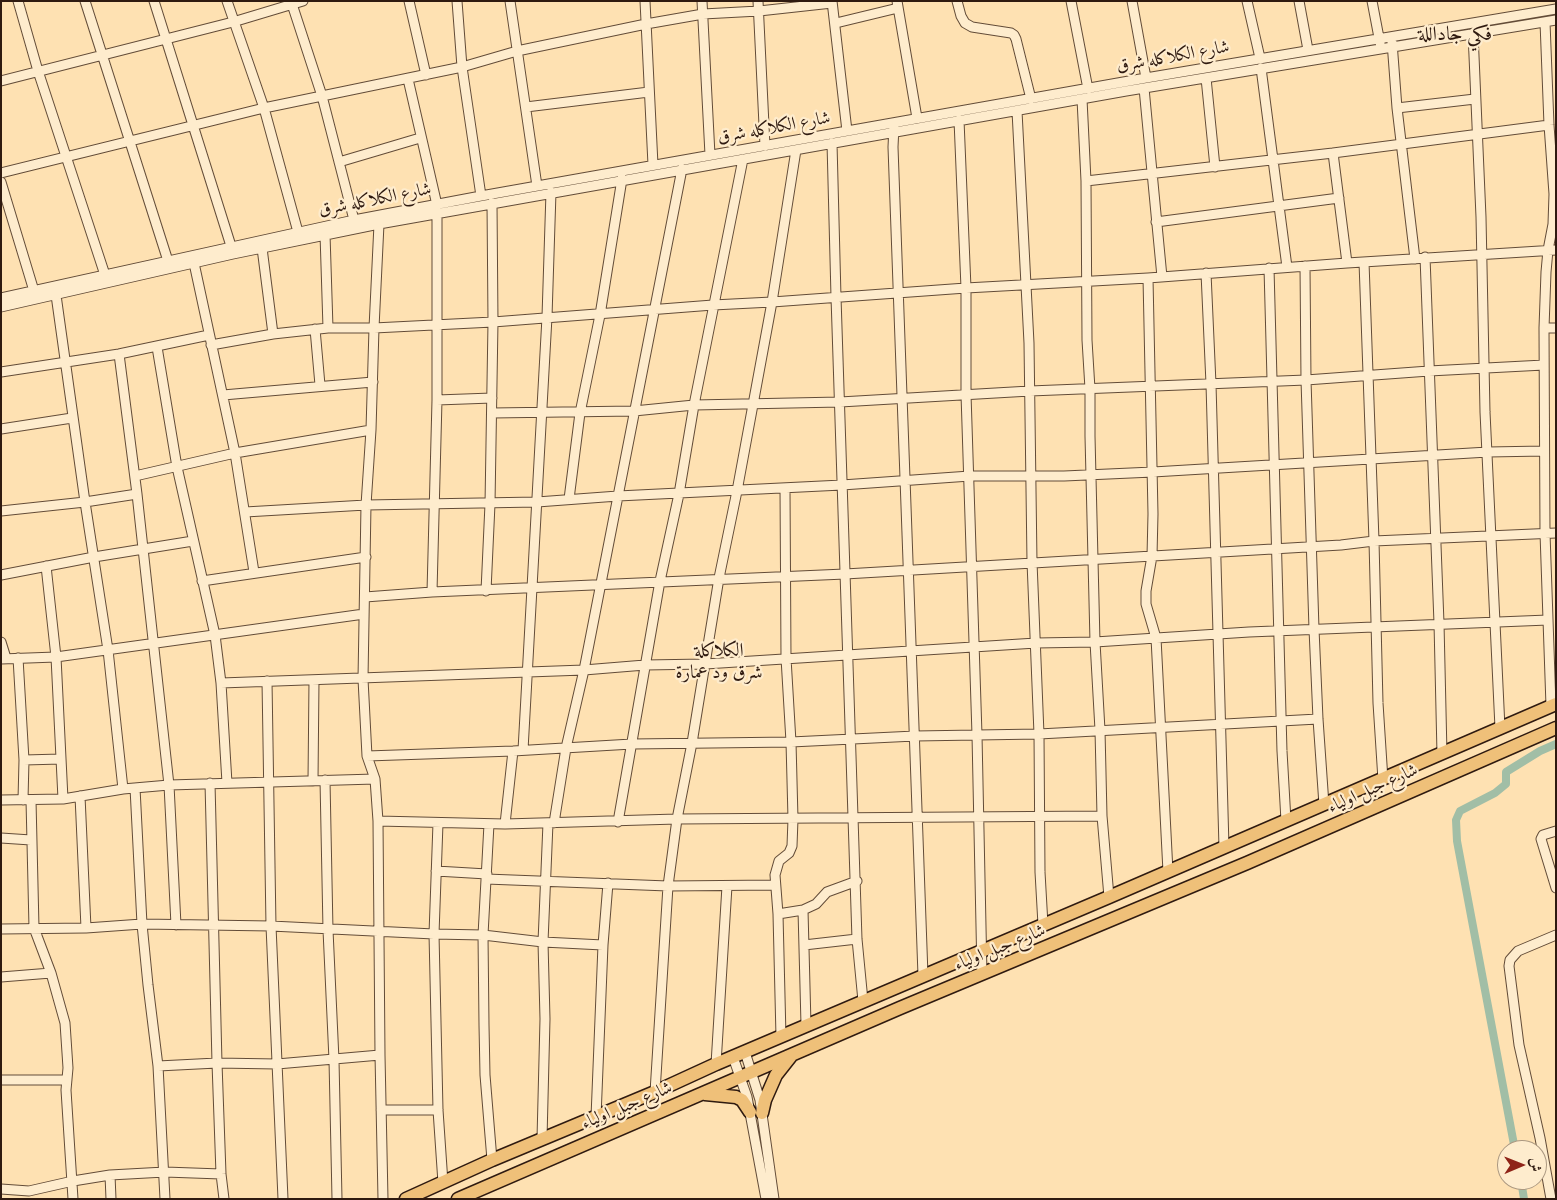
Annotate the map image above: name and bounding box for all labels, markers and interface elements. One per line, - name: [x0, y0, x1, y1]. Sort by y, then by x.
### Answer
- district label: فكي جاداللة: [1418, 23, 1492, 47]
- street label: شارع الكلاكله شرق: [1115, 36, 1231, 78]
- street label: شارع الكلاكله شرق: [716, 107, 832, 149]
- street label: شارع الكلاكله شرق: [317, 178, 433, 222]
- district label: الكلاكلة شرق ود عمارة: [676, 640, 762, 684]
- street label: شارع جبل اولياء: [1324, 759, 1422, 819]
- street label: شارع جبل اولياء: [951, 920, 1049, 976]
- street label: شارع جبل اولياء: [578, 1077, 676, 1135]
- north arrow: [1497, 1140, 1547, 1190]
- text: ش: [1526, 1158, 1546, 1172]

